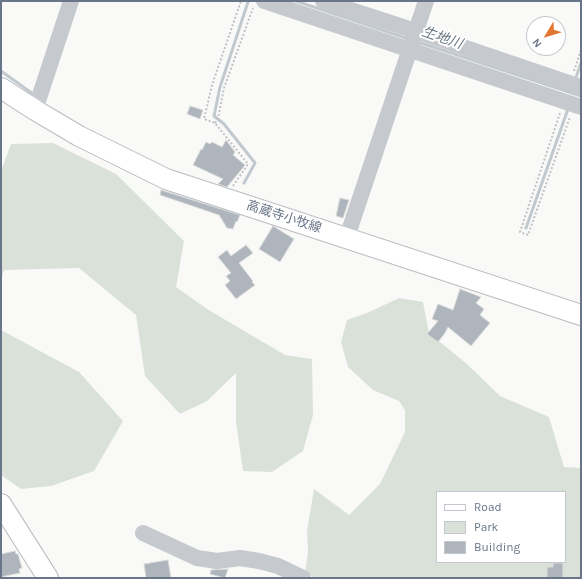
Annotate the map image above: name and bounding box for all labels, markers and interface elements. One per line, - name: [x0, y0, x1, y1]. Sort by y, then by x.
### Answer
- north arrow: [526, 16, 566, 56]
- water label: 生地川: [419, 23, 465, 53]
- text: N: [529, 36, 544, 50]
- street label: 高蔵寺小牧線: [244, 198, 324, 236]
- legend: [436, 491, 566, 563]
- text: Road: [474, 500, 502, 514]
- text: Park: [474, 520, 498, 534]
- text: Building: [474, 540, 520, 554]

